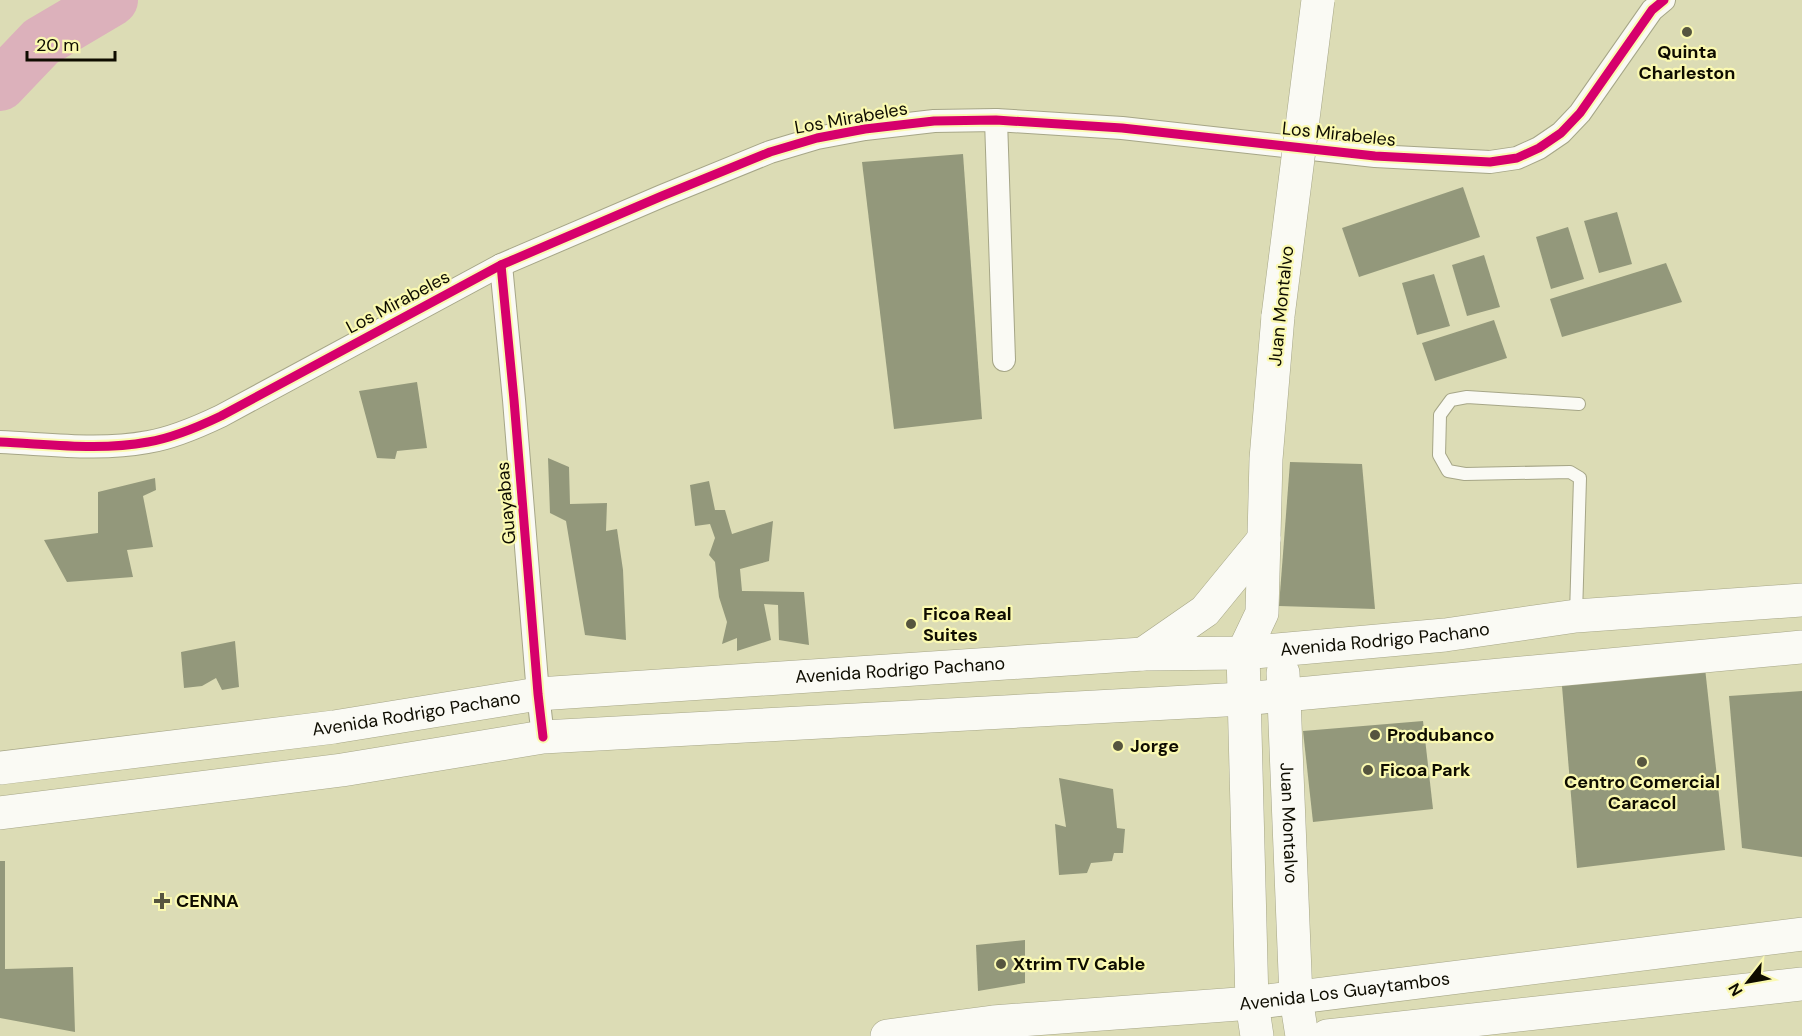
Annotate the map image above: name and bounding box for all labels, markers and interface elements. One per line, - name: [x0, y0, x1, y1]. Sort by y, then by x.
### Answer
- scale bar: [27, 24, 116, 62]
- marker: Quinta Charleston: [1680, 25, 1694, 39]
- text: 20 m: [36, 33, 79, 57]
- place label: Quinta Charleston: [1639, 40, 1735, 85]
- street label: Los Mirabeles: [793, 96, 909, 140]
- street label: Los Mirabeles: [1281, 116, 1397, 152]
- street label: Juan Montalvo: [1263, 245, 1299, 367]
- street label: Los Mirabeles: [342, 265, 454, 339]
- street label: Guayabas: [490, 461, 522, 545]
- place label: Ficoa Real Suites: [923, 602, 1012, 647]
- marker: Ficoa Real Suites: [904, 617, 918, 631]
- street label: Avenida Rodrigo Pachano: [1279, 617, 1491, 662]
- street label: Avenida Rodrigo Pachano: [794, 651, 1006, 689]
- street label: Avenida Rodrigo Pachano: [311, 685, 522, 742]
- place label: Produbanco: [1387, 723, 1494, 747]
- marker: Produbanco: [1368, 728, 1382, 742]
- place label: Jorge: [1130, 734, 1179, 758]
- marker: Jorge: [1111, 739, 1125, 753]
- marker: Centro Comercial Caracol: [1635, 755, 1649, 769]
- place label: Ficoa Park: [1380, 758, 1471, 782]
- street label: Juan Montalvo: [1275, 762, 1303, 884]
- marker: Ficoa Park: [1361, 763, 1375, 777]
- place label: Centro Comercial Caracol: [1564, 770, 1720, 815]
- place label: CENNA: [176, 889, 239, 913]
- marker: CENNA: [153, 892, 171, 910]
- place label: Xtrim TV Cable: [1013, 952, 1145, 976]
- north arrow: [1718, 952, 1778, 1012]
- marker: Xtrim TV Cable: [994, 957, 1008, 971]
- street label: Avenida Los Guaytambos: [1239, 966, 1451, 1016]
- text: N: [1724, 979, 1748, 1000]

